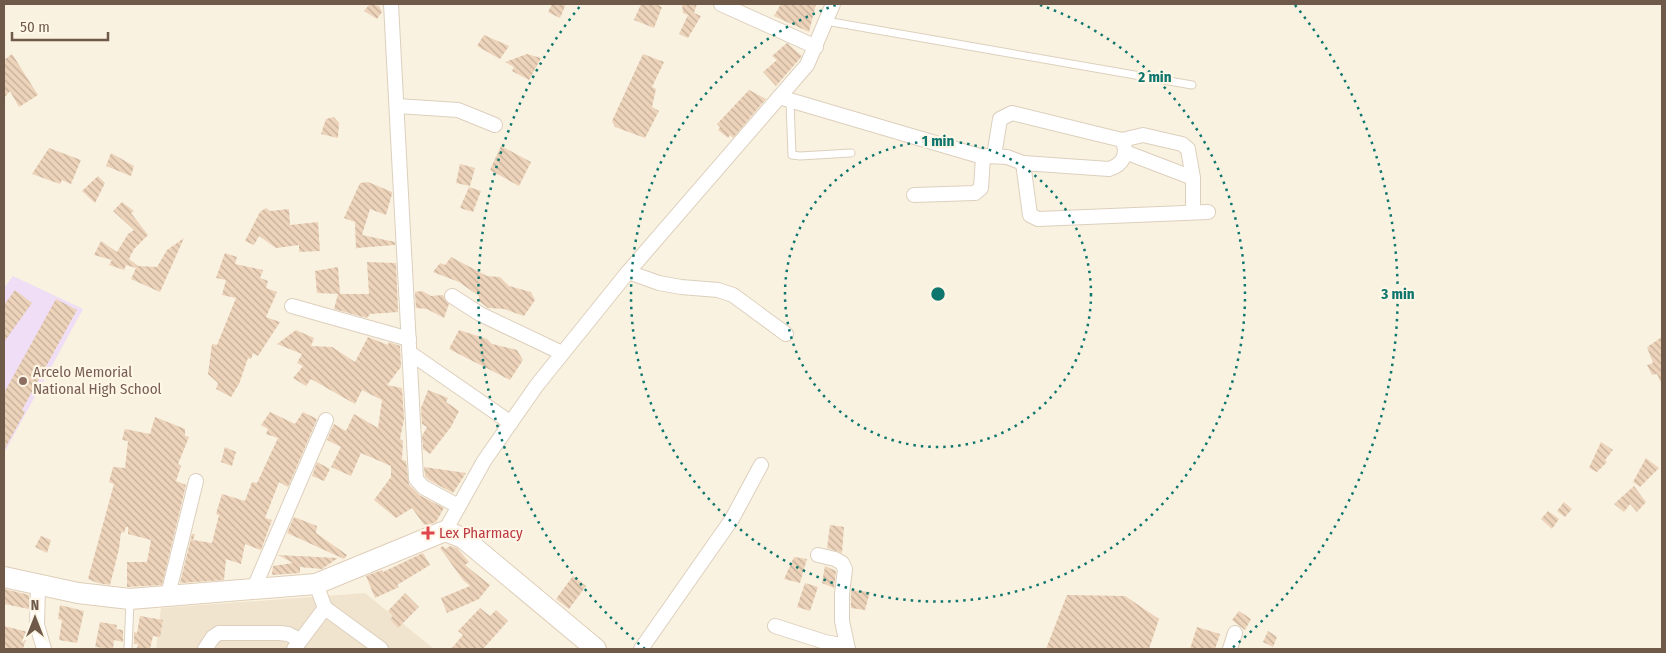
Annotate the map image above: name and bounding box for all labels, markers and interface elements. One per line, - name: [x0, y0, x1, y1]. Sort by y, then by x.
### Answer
- scale bar: [12, 10, 109, 42]
- text: 50 m: [20, 18, 50, 36]
- text: 2 min: [1137, 68, 1172, 86]
- text: 1 min: [922, 132, 954, 150]
- centre of rings: [929, 285, 947, 303]
- text: 3 min: [1380, 285, 1415, 303]
- place label: Arcelo Memorial National High School: [33, 363, 162, 398]
- marker: Arcelo Memorial National High School: [17, 375, 29, 387]
- place label: Lex Pharmacy: [439, 524, 523, 542]
- marker: Lex Pharmacy: [421, 526, 435, 540]
- north arrow: [10, 593, 60, 643]
- text: N: [31, 597, 39, 614]

